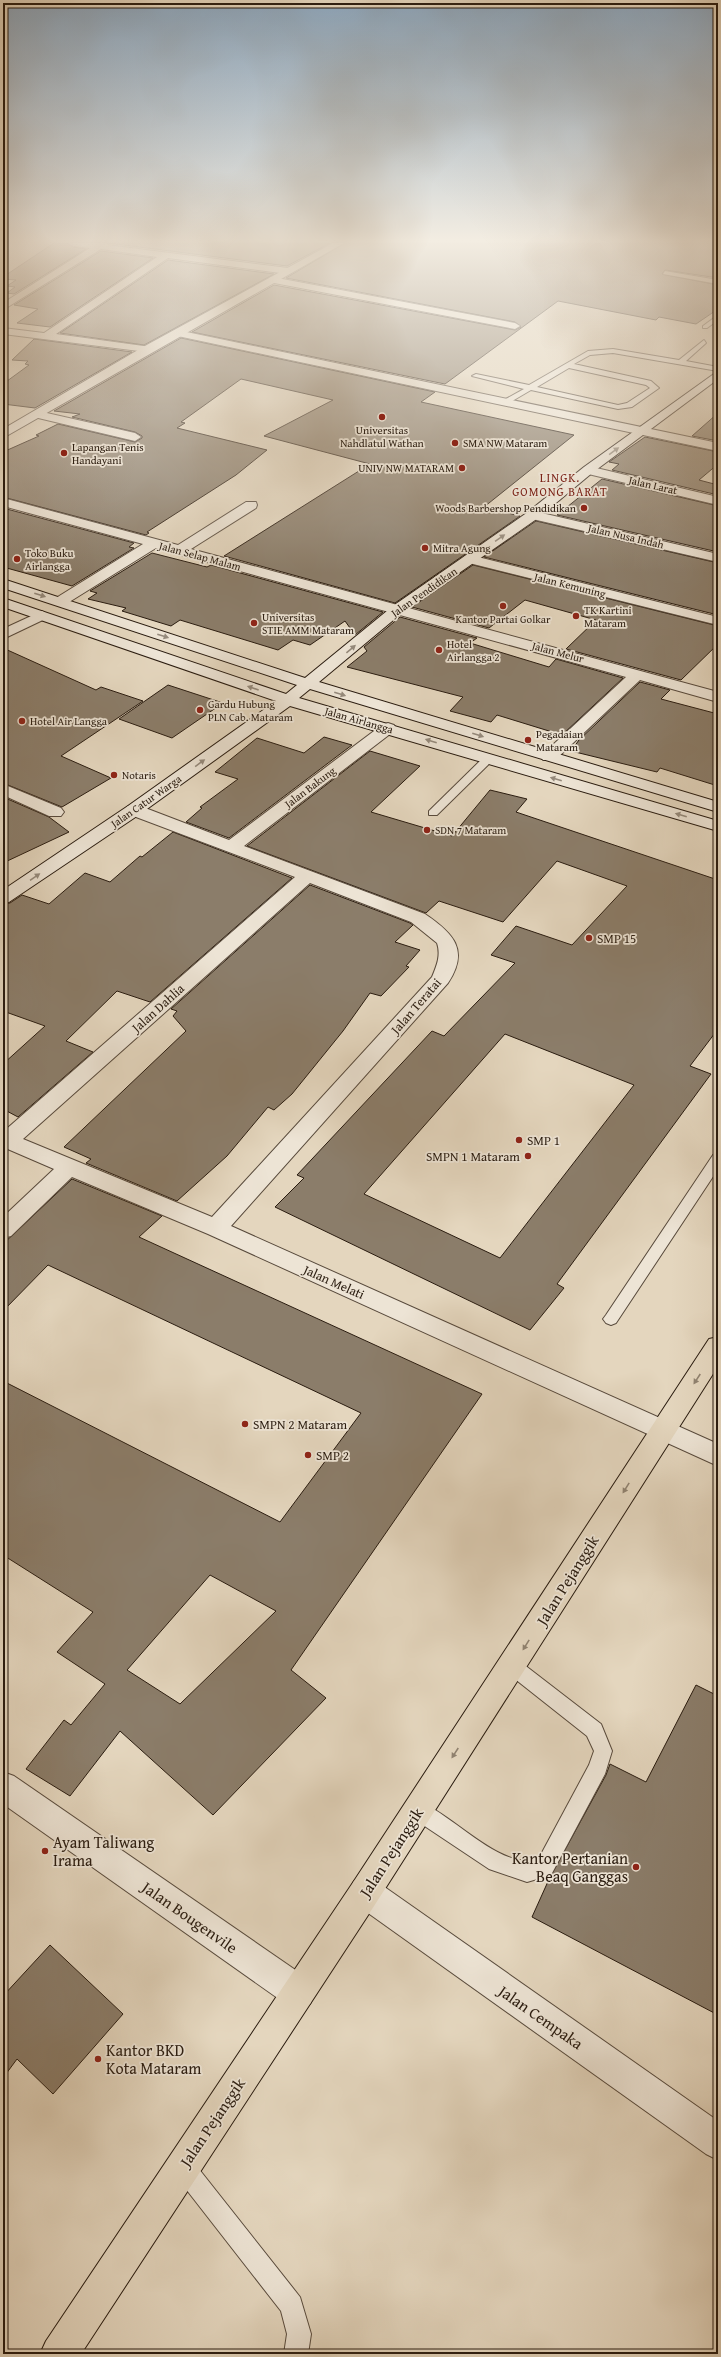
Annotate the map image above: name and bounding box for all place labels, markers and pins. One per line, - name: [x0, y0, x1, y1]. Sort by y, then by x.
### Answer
- marker: Universitas Nahdlatul Wathan: [377, 412, 387, 422]
- place label: Universitas Nahdlatul Wathan: [340, 422, 425, 451]
- place label: SMA NW Mataram: [463, 435, 547, 451]
- marker: SMA NW Mataram: [450, 438, 460, 448]
- place label: Lapangan Tenis Handayani: [72, 439, 144, 468]
- marker: Lapangan Tenis Handayani: [59, 448, 69, 458]
- place label: UNIV NW MATARAM: [358, 460, 454, 476]
- marker: UNIV NW MATARAM: [457, 463, 467, 473]
- place label: Woods Barbershop Pendidikan: [435, 500, 577, 516]
- marker: Woods Barbershop Pendidikan: [579, 503, 589, 513]
- place label: Mitra Agung: [433, 540, 491, 556]
- marker: Mitra Agung: [420, 543, 430, 553]
- place label: Toko Buku Airlangga: [25, 545, 74, 574]
- marker: Toko Buku Airlangga: [12, 554, 22, 564]
- marker: Kantor Partai Golkar: [498, 601, 508, 611]
- place label: TK Kartini Mataram: [584, 602, 632, 631]
- place label: Universitas STIE AMM Mataram: [262, 609, 354, 638]
- place label: Kantor Partai Golkar: [455, 611, 551, 627]
- marker: TK Kartini Mataram: [571, 611, 581, 621]
- marker: Universitas STIE AMM Mataram: [249, 618, 259, 628]
- place label: Hotel Airlangga 2: [447, 636, 500, 665]
- marker: Hotel Airlangga 2: [434, 645, 444, 655]
- place label: Gardu Hubung PLN Cab. Mataram: [208, 696, 293, 725]
- marker: Gardu Hubung PLN Cab. Mataram: [195, 705, 205, 715]
- place label: Hotel Air Langga: [30, 713, 108, 729]
- marker: Hotel Air Langga: [17, 716, 27, 726]
- place label: Pegadaian Mataram: [536, 726, 584, 755]
- marker: Pegadaian Mataram: [523, 735, 533, 745]
- place label: Notaris: [122, 767, 156, 783]
- marker: Notaris: [109, 770, 119, 780]
- place label: SDN 7 Mataram: [435, 822, 506, 838]
- marker: SDN 7 Mataram: [422, 825, 432, 835]
- place label: SMP 15: [597, 929, 636, 948]
- marker: SMP 15: [584, 933, 594, 943]
- place label: SMP 1: [527, 1131, 560, 1150]
- marker: SMP 1: [514, 1135, 524, 1145]
- place label: SMPN 1 Mataram: [426, 1147, 520, 1166]
- marker: SMPN 1 Mataram: [523, 1151, 533, 1161]
- place label: SMPN 2 Mataram: [253, 1415, 347, 1434]
- marker: SMPN 2 Mataram: [240, 1419, 250, 1429]
- place label: SMP 2: [316, 1446, 349, 1465]
- marker: SMP 2: [303, 1450, 313, 1460]
- place label: Ayam Taliwang Irama: [53, 1830, 154, 1872]
- marker: Ayam Taliwang Irama: [40, 1846, 50, 1856]
- place label: Kantor Pertanian Beaq Ganggas: [512, 1846, 628, 1888]
- marker: Kantor Pertanian Beaq Ganggas: [631, 1862, 641, 1872]
- place label: Kantor BKD Kota Mataram: [106, 2038, 201, 2080]
- marker: Kantor BKD Kota Mataram: [93, 2054, 103, 2064]

